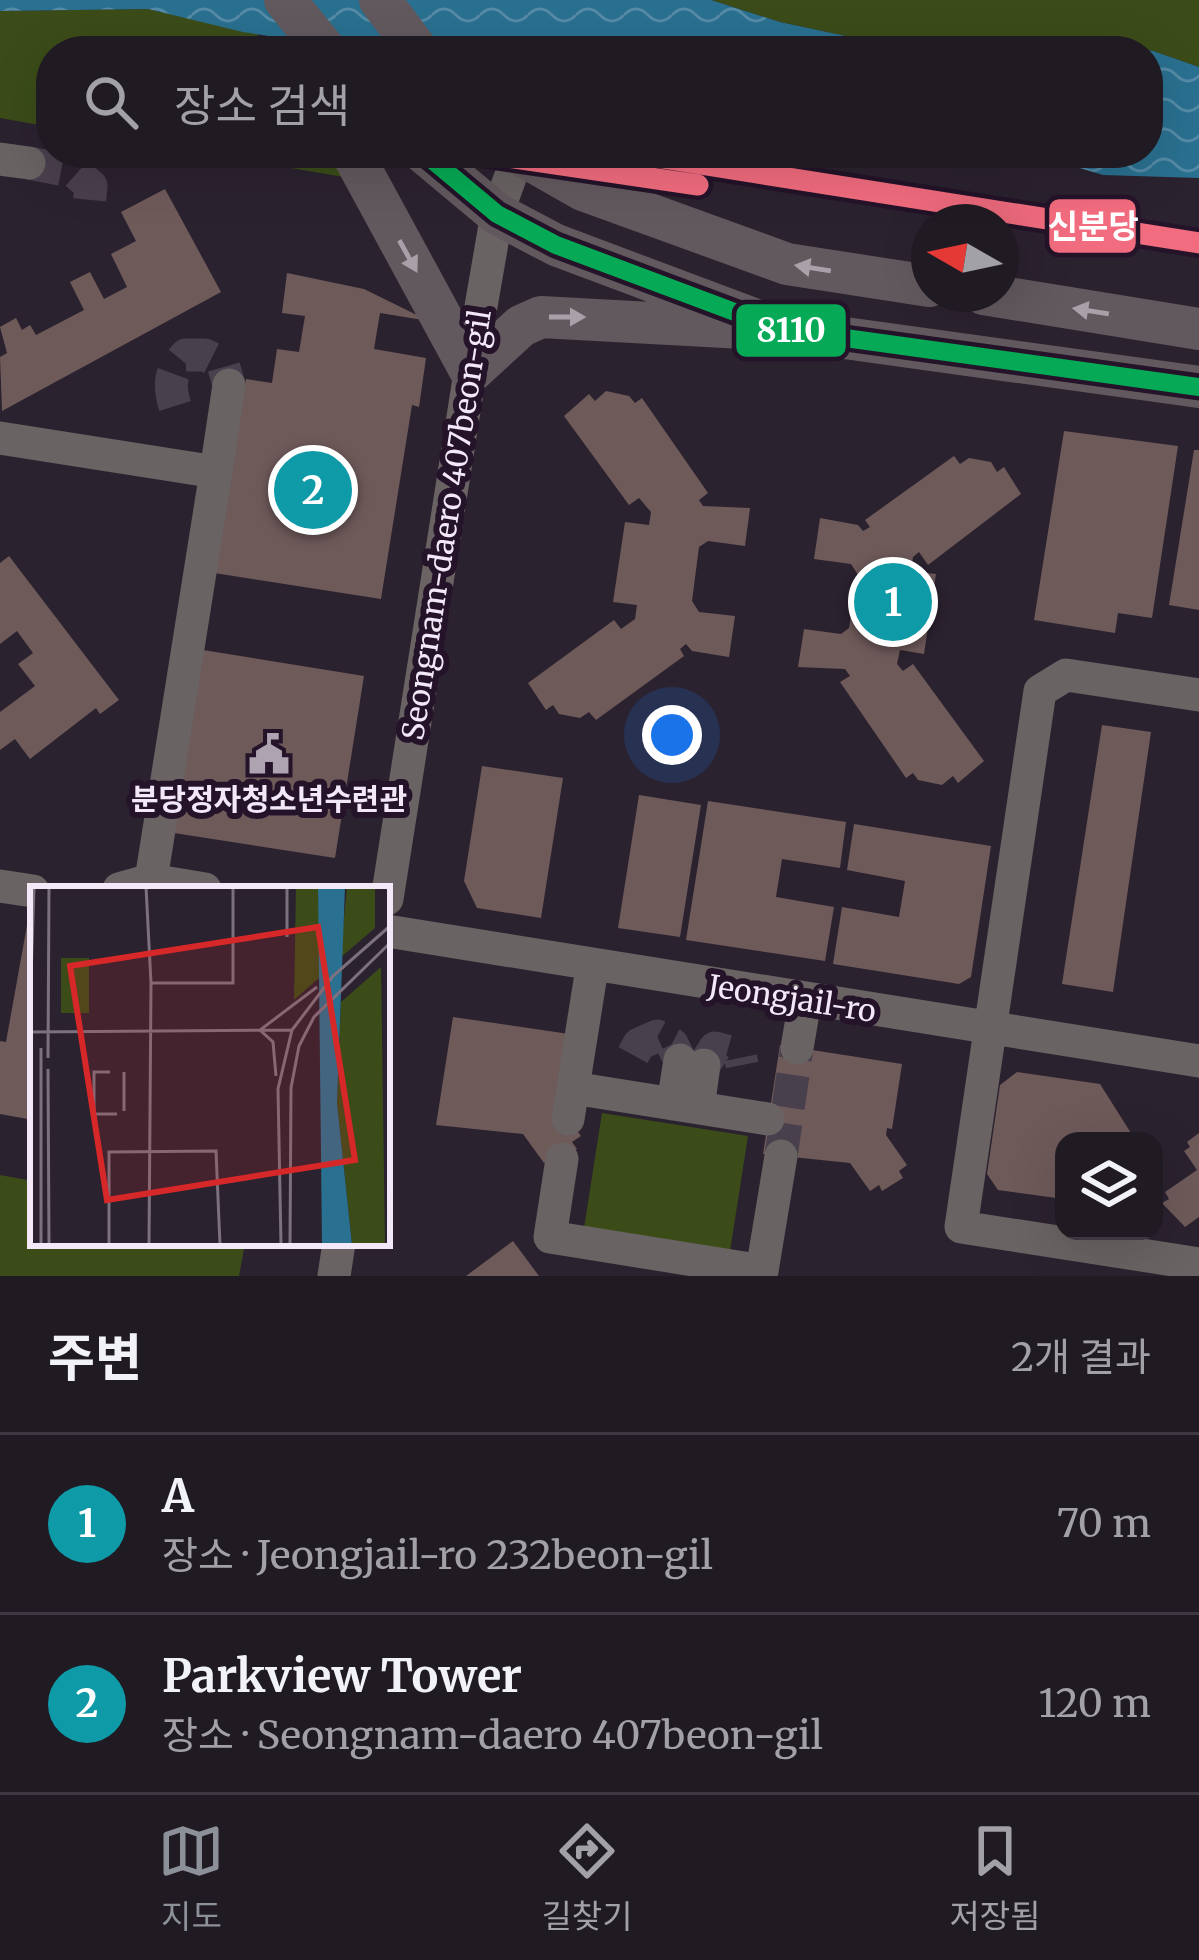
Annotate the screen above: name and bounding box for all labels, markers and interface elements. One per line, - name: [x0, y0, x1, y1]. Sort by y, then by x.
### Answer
- search box: [36, 36, 1163, 168]
- icon: search: [78, 69, 144, 135]
- text: 장소 검색: [174, 78, 350, 134]
- line badge: 신분당: [1047, 197, 1138, 255]
- north arrow: [911, 204, 1019, 312]
- text: 신분당: [1047, 206, 1139, 247]
- one-way arrow: [397, 238, 418, 273]
- one-way arrow: [794, 258, 832, 277]
- one-way arrow: [1072, 301, 1109, 320]
- line badge: 8110: [734, 302, 848, 359]
- street label: Seongnam-daero 407beon-gil: [393, 307, 499, 743]
- one-way arrow: [549, 307, 587, 326]
- text: 8110: [756, 310, 826, 351]
- pin: 2: [274, 445, 352, 535]
- pin: 1: [854, 557, 932, 647]
- your location: [642, 705, 702, 765]
- public building icon: 분당정자청소년수련관: [246, 731, 292, 777]
- place label: 분당정자청소년수련관: [131, 780, 407, 818]
- inset map: [30, 886, 390, 1246]
- street label: Jeongjail-ro: [705, 966, 879, 1030]
- map controls: [1055, 1132, 1163, 1240]
- button: layers: [1055, 1132, 1163, 1240]
- text: 주변: [48, 1326, 142, 1390]
- text: 2개 결과: [1011, 1333, 1151, 1382]
- text: A: [162, 1468, 194, 1524]
- text: 1: [78, 1499, 96, 1548]
- text: 70 m: [1057, 1499, 1151, 1548]
- text: 장소 · Jeongjail-ro 232beon-gil: [162, 1531, 713, 1580]
- text: Parkview Tower: [162, 1648, 522, 1704]
- text: 2: [76, 1679, 98, 1728]
- text: 120 m: [1038, 1679, 1151, 1728]
- text: 장소 · Seongnam-daero 407beon-gil: [162, 1711, 823, 1760]
- tab: 지도: [158, 1818, 224, 1938]
- tab: 길찾기: [541, 1818, 633, 1938]
- tab: 저장됨: [949, 1818, 1041, 1938]

